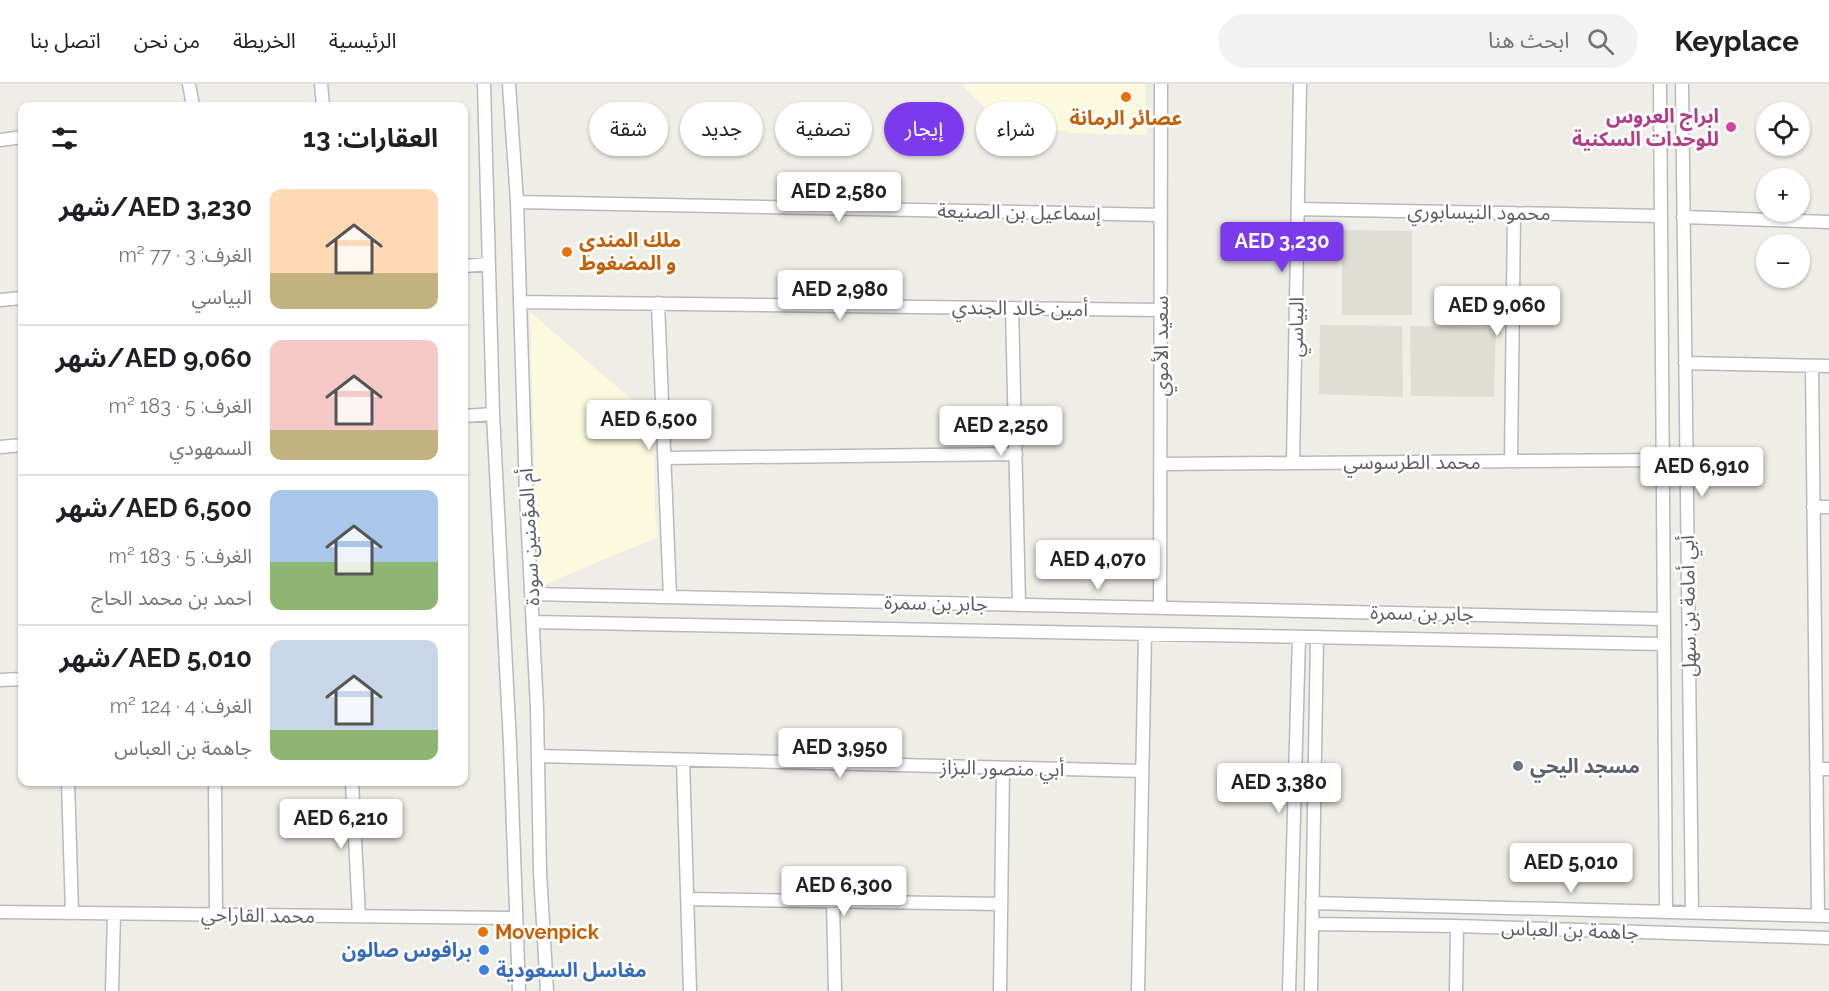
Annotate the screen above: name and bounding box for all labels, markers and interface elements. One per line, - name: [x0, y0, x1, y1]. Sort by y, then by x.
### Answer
- search box: [1218, 14, 1638, 68]
- icon: search: [1584, 25, 1617, 58]
- text: Keyplace: [1674, 25, 1799, 58]
- text: ابحث هنا: [1488, 27, 1569, 53]
- text: اتصل بنا: [30, 28, 101, 53]
- text: من نحن: [134, 28, 200, 53]
- text: الخريطة: [233, 28, 296, 53]
- text: الرئيسية: [329, 28, 396, 53]
- marker: عصائر الرمانة: [1119, 90, 1133, 104]
- chip: شقة: [589, 102, 668, 156]
- chip: جديد: [680, 102, 763, 156]
- chip: تصفية: [775, 102, 872, 156]
- chip: إيجار: [884, 102, 964, 156]
- chip: شراء: [976, 102, 1056, 156]
- map controls: [1756, 102, 1810, 288]
- button: locate: [1756, 102, 1810, 156]
- place label: ابراج العروس للوحدات السكنية: [1572, 104, 1719, 151]
- place label: عصائر الرمانة: [1070, 106, 1182, 130]
- marker: ابراج العروس للوحدات السكنية: [1724, 120, 1738, 134]
- icon: filters: [48, 122, 81, 155]
- text: العقارات: 13: [303, 123, 438, 153]
- button: +: [1756, 168, 1810, 222]
- pin: AED 2,580: [770, 172, 908, 223]
- text: AED 2,580: [791, 179, 887, 203]
- text: AED 3,230/شهر: [59, 192, 252, 222]
- street label: إسماعيل بن الصنيعة: [937, 199, 1102, 226]
- street label: محمود النيسابوري: [1407, 199, 1551, 229]
- icon: home: [318, 213, 390, 285]
- pin: AED 3,230: [1213, 222, 1351, 273]
- place label: ملك المندي و المضغوط: [579, 228, 681, 275]
- text: AED 3,230: [1234, 229, 1330, 253]
- button: −: [1756, 234, 1810, 288]
- text: الغرف: 3 · 77 m²: [118, 243, 252, 267]
- marker: ملك المندي و المضغوط: [560, 245, 574, 259]
- pin: AED 2,980: [771, 270, 909, 321]
- text: AED 2,980: [792, 277, 888, 301]
- text: البياسي: [192, 285, 252, 309]
- pin: AED 9,060: [1428, 286, 1566, 337]
- text: AED 9,060: [1448, 293, 1546, 317]
- street label: أمين خالد الجندي: [952, 295, 1088, 325]
- street label: سعيد الأموي: [1149, 296, 1177, 396]
- street label: البياسي: [1283, 297, 1312, 358]
- text: AED 9,060/شهر: [56, 343, 252, 373]
- icon: home: [318, 364, 390, 436]
- text: الغرف: 5 · 183 m²: [109, 394, 252, 418]
- pin: AED 6,500: [580, 400, 718, 451]
- pin: AED 2,250: [932, 406, 1070, 457]
- text: AED 6,500: [601, 407, 698, 431]
- text: AED 2,250: [953, 413, 1049, 437]
- text: السمهودي: [169, 436, 252, 460]
- pin: AED 6,910: [1633, 447, 1771, 498]
- street label: محمد الطرسوسي: [1343, 450, 1481, 478]
- text: AED 6,910: [1654, 454, 1750, 478]
- street label: أم المؤمنين سودة: [513, 467, 548, 606]
- text: AED 6,500/شهر: [56, 493, 252, 523]
- icon: home: [318, 514, 390, 586]
- street label: أبي أمامة بن سهل: [1675, 535, 1705, 677]
- pin: AED 4,070: [1029, 540, 1167, 591]
- text: الغرف: 5 · 183 m²: [109, 544, 252, 568]
- text: AED 4,070: [1050, 547, 1146, 571]
- text: احمد بن محمد الحاج: [91, 586, 252, 610]
- street label: جابر بن سمرة: [884, 590, 988, 616]
- street label: جابر بن سمرة: [1370, 600, 1474, 626]
- text: AED 5,010/شهر: [59, 643, 252, 673]
- icon: home: [318, 664, 390, 736]
- text: الغرف: 4 · 124 m²: [110, 694, 252, 718]
- pin: AED 3,950: [771, 728, 909, 779]
- text: AED 3,950: [792, 735, 888, 759]
- text: جاهمة بن العباس: [114, 736, 252, 760]
- place label: مسجد اليحي: [1530, 754, 1640, 783]
- street label: أبي منصور البزاز: [939, 755, 1064, 785]
- marker: مسجد اليحي: [1511, 759, 1525, 773]
- pin: AED 3,380: [1210, 763, 1348, 814]
- text: AED 3,380: [1231, 770, 1327, 794]
- pin: AED 6,210: [272, 799, 410, 850]
- text: AED 6,210: [294, 806, 388, 830]
- pin: AED 5,010: [1502, 843, 1640, 894]
- text: AED 5,010: [1524, 850, 1618, 874]
- pin: AED 6,300: [775, 866, 913, 917]
- text: AED 6,300: [795, 873, 893, 897]
- street label: محمد القاراحي: [201, 902, 315, 932]
- street label: جاهمة بن العباس: [1501, 916, 1639, 944]
- place label: Movenpick: [495, 920, 600, 944]
- marker: Movenpick: [476, 925, 490, 939]
- place label: برافوس صالون: [342, 938, 472, 962]
- marker: برافوس صالون: [477, 943, 491, 957]
- place label: مغاسل السعودية: [496, 958, 647, 982]
- marker: مغاسل السعودية: [477, 963, 491, 977]

